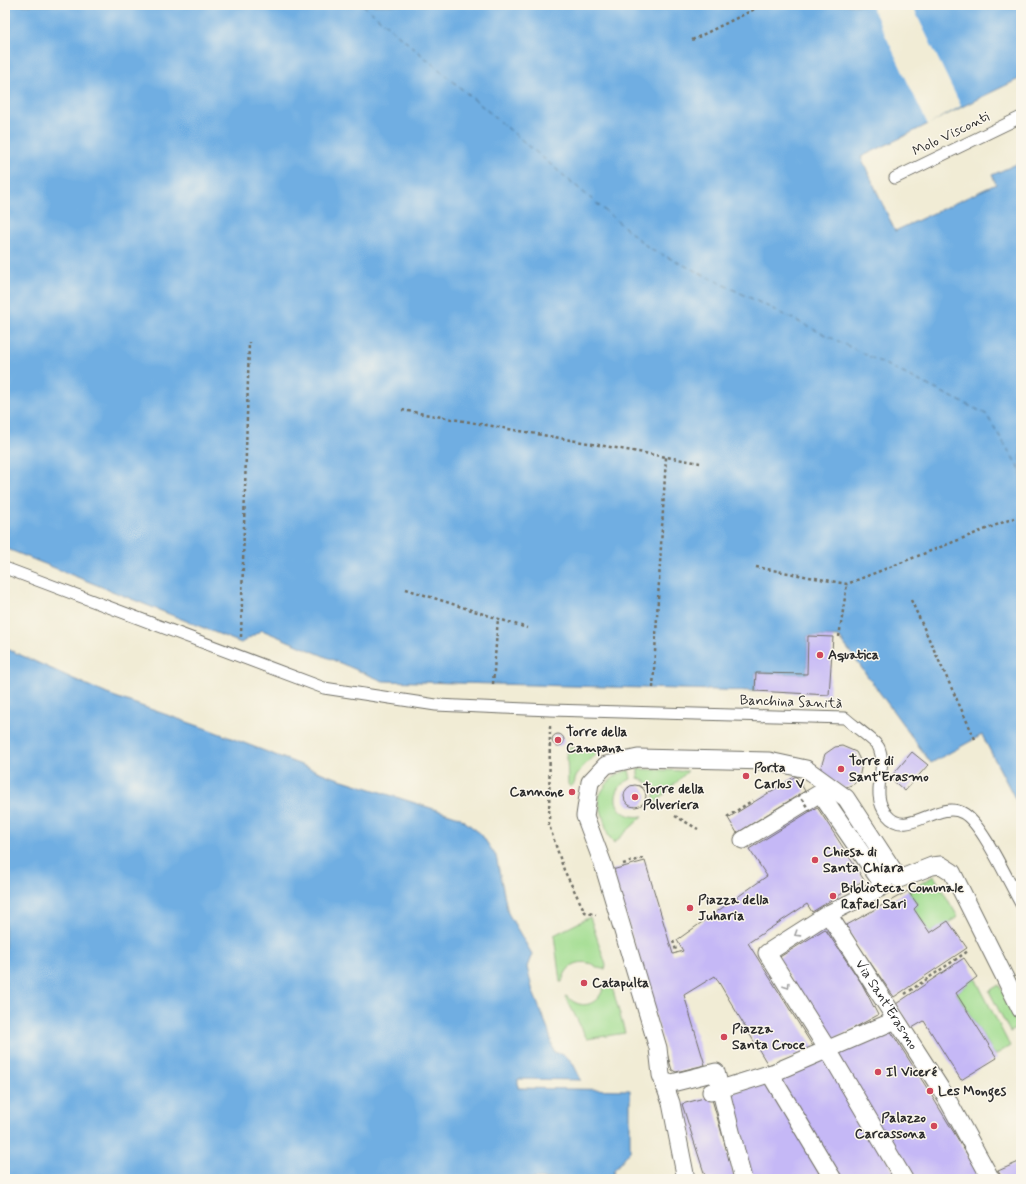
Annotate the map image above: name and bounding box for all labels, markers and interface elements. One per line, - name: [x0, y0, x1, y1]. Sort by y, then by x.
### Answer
- street label: Molo Visconti: [910, 108, 992, 160]
- place label: Aquatica: [828, 646, 879, 664]
- marker: Aquatica: [815, 650, 825, 660]
- street label: Banchina Sanità: [739, 691, 843, 713]
- place label: Torre della Campana: [566, 723, 628, 757]
- marker: Torre della Campana: [553, 735, 563, 745]
- place label: Torre di Sant'Erasmo: [849, 752, 929, 786]
- place label: Porta Carlos V: [754, 759, 804, 793]
- marker: Torre di Sant'Erasmo: [836, 764, 846, 774]
- marker: Porta Carlos V: [741, 771, 751, 781]
- place label: Torre della Polveriera: [643, 780, 705, 814]
- place label: Cannone: [509, 783, 564, 801]
- marker: Cannone: [567, 787, 577, 797]
- marker: Torre della Polveriera: [630, 792, 640, 802]
- place label: Chiesa di Santa Chiara: [823, 843, 904, 877]
- marker: Chiesa di Santa Chiara: [810, 855, 820, 865]
- place label: Biblioteca Comunale Rafael Sari: [841, 879, 964, 913]
- place label: Piazza della Juharia: [698, 891, 769, 925]
- marker: Biblioteca Comunale Rafael Sari: [828, 891, 838, 901]
- marker: Piazza della Juharia: [685, 903, 695, 913]
- one-way arrow: [794, 929, 801, 936]
- street label: Via Sant'Erasmo: [851, 956, 922, 1053]
- place label: Catapulta: [592, 974, 649, 992]
- marker: Catapulta: [579, 978, 589, 988]
- one-way arrow: [783, 982, 790, 989]
- place label: Piazza Santa Croce: [732, 1020, 805, 1054]
- marker: Piazza Santa Croce: [719, 1032, 729, 1042]
- place label: Il Viceré: [886, 1063, 938, 1081]
- marker: Il Viceré: [873, 1067, 883, 1077]
- place label: Les Monges: [938, 1082, 1007, 1103]
- marker: Les Monges: [925, 1086, 935, 1096]
- place label: Palazzo Carcassona: [855, 1109, 927, 1143]
- marker: Palazzo Carcassona: [929, 1121, 939, 1131]

